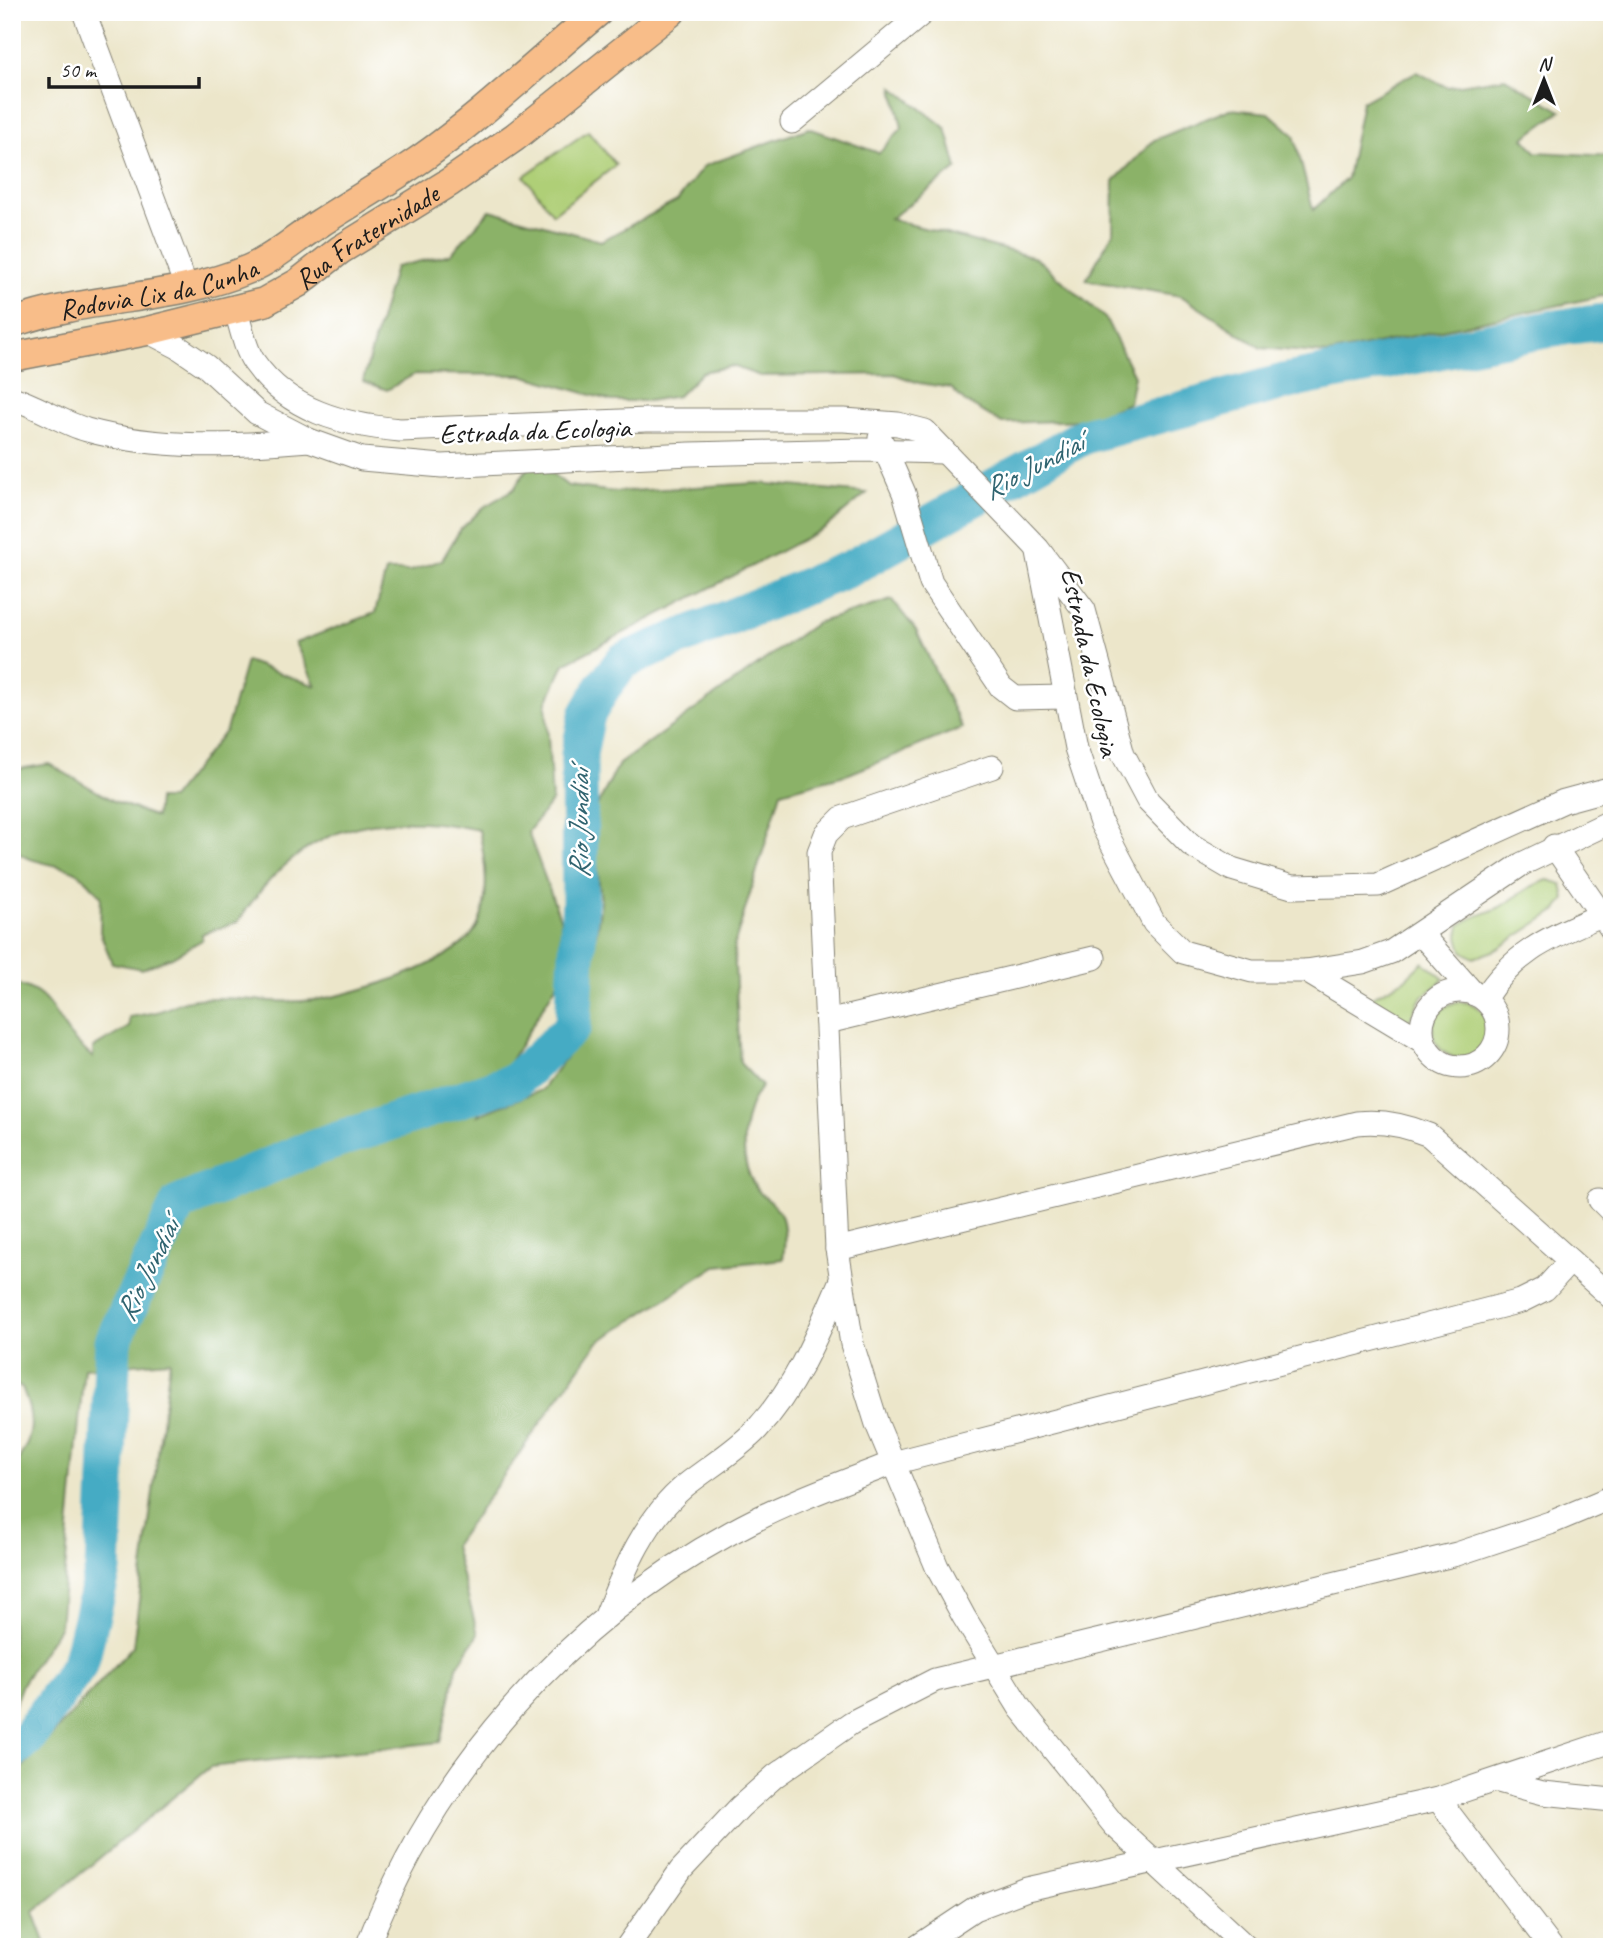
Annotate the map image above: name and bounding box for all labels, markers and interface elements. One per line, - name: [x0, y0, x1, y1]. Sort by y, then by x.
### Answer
- scale bar: [49, 46, 200, 90]
- north arrow: [1508, 46, 1578, 116]
- text: N: [1538, 52, 1553, 76]
- text: 50 m: [60, 57, 98, 83]
- street label: Rua Fraternidade: [288, 175, 447, 297]
- street label: Rodovia Lix da Cunha: [56, 250, 265, 327]
- street label: Estrada da Ecologia: [439, 410, 633, 451]
- water label: Rio Jundiaí: [976, 419, 1099, 508]
- street label: Estrada da Ecologia: [1053, 565, 1128, 761]
- water label: Rio Jundiaí: [560, 759, 598, 878]
- water label: Rio Jundiaí: [106, 1204, 192, 1327]

